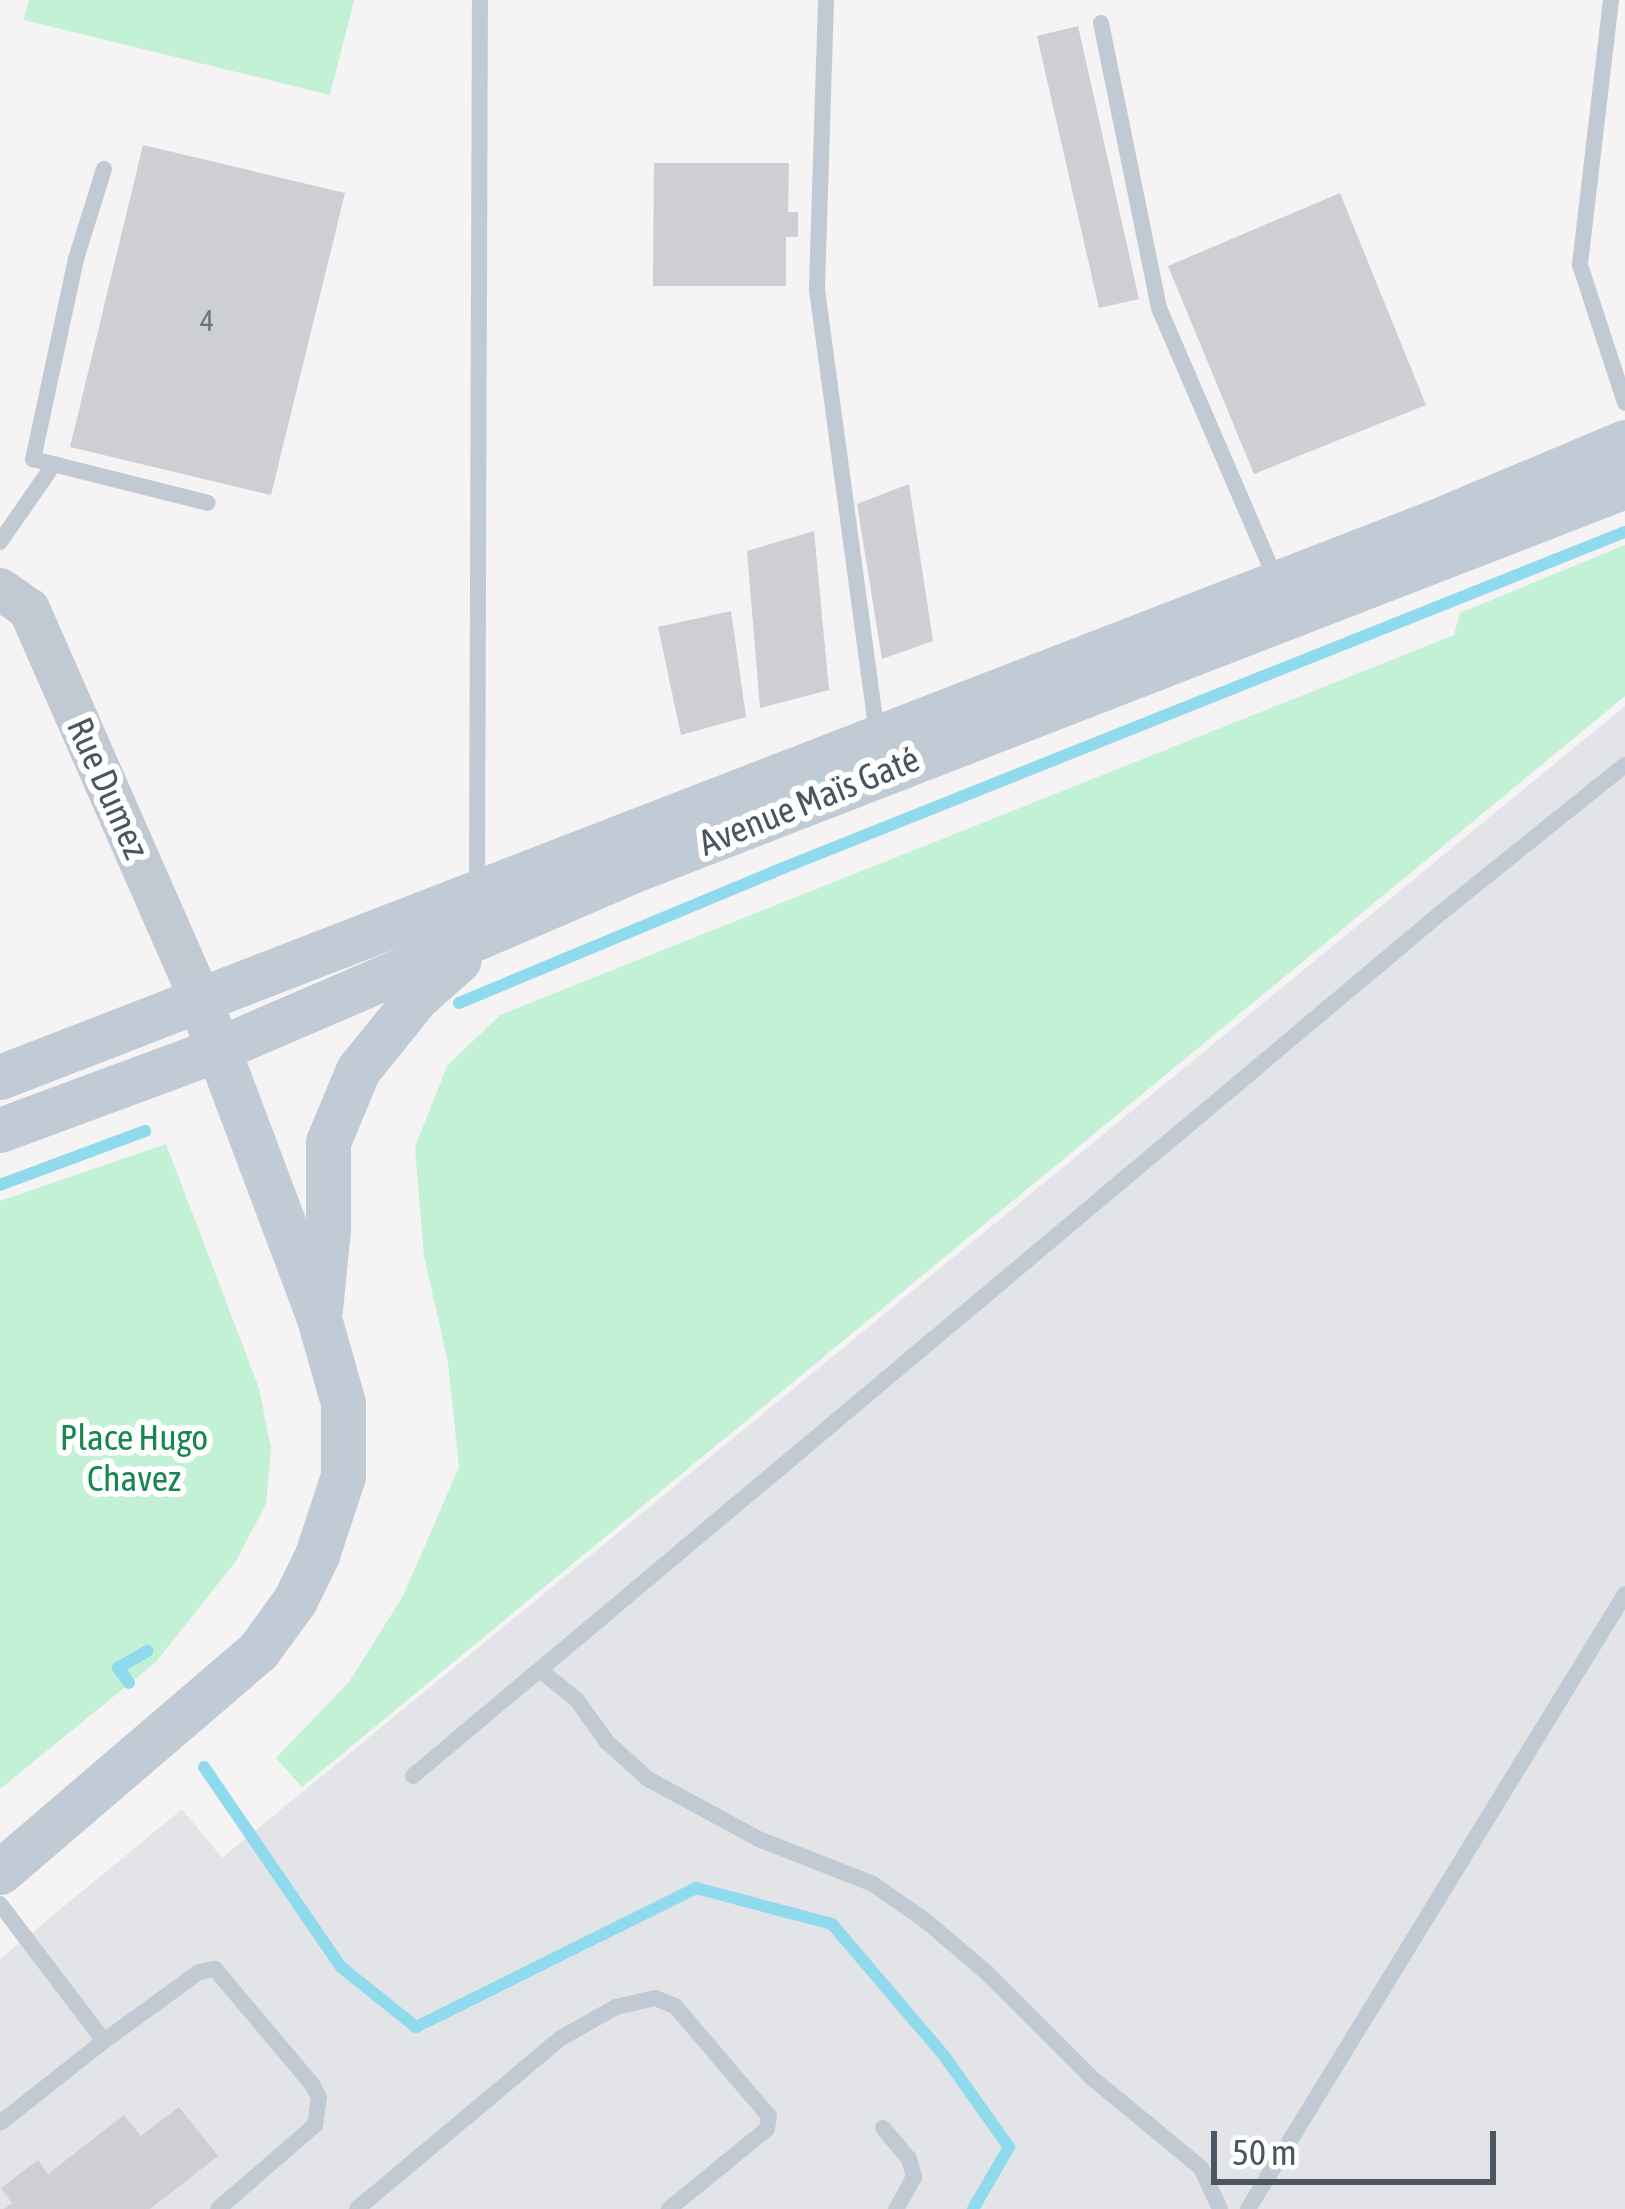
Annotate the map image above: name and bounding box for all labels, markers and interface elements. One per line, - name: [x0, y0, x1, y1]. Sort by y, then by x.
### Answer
- house number: 4: [200, 302, 214, 338]
- street label: Rue Dumez: [58, 711, 158, 865]
- street label: Avenue Maïs Gaté: [693, 737, 925, 865]
- park label: Place Hugo Chavez: [60, 1415, 208, 1500]
- scale bar: [1217, 2107, 1502, 2181]
- text: 50 m: [1232, 2131, 1297, 2173]

